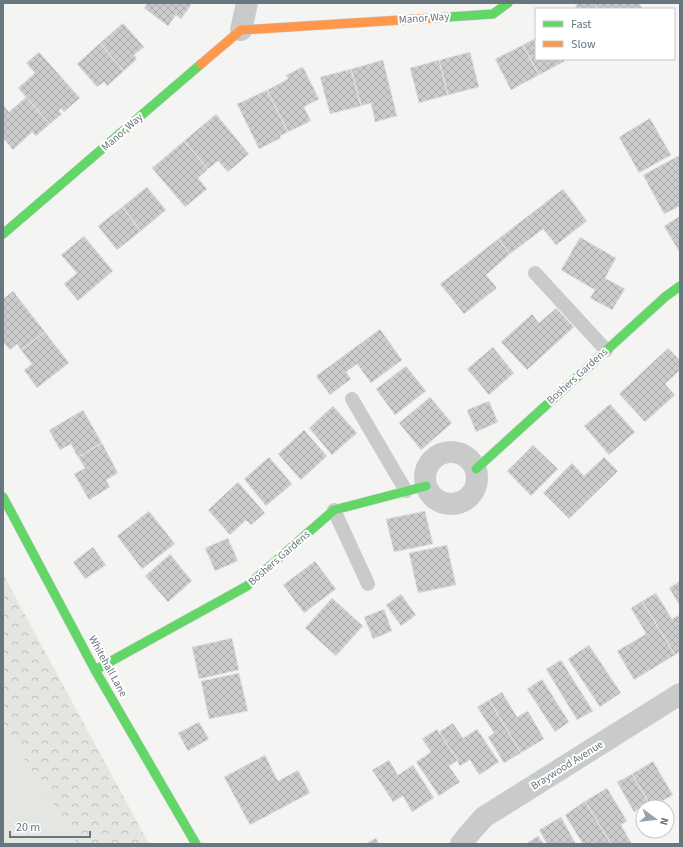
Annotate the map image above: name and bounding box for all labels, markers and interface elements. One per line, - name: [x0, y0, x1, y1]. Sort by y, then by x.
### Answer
- legend: [535, 8, 675, 60]
- street label: Manor Way: [398, 9, 450, 27]
- text: Fast: [571, 16, 591, 33]
- text: Slow: [571, 36, 596, 53]
- street label: Manor Way: [98, 110, 146, 154]
- street label: Boshers Gardens: [543, 344, 611, 407]
- street label: Boshers Gardens: [245, 527, 313, 589]
- street label: Whitehall Lane: [85, 633, 131, 700]
- street label: Braywood Avenue: [528, 736, 606, 793]
- north arrow: [635, 799, 675, 839]
- scale bar: [10, 813, 90, 839]
- text: N: [656, 816, 672, 827]
- text: 20 m: [16, 819, 40, 836]

